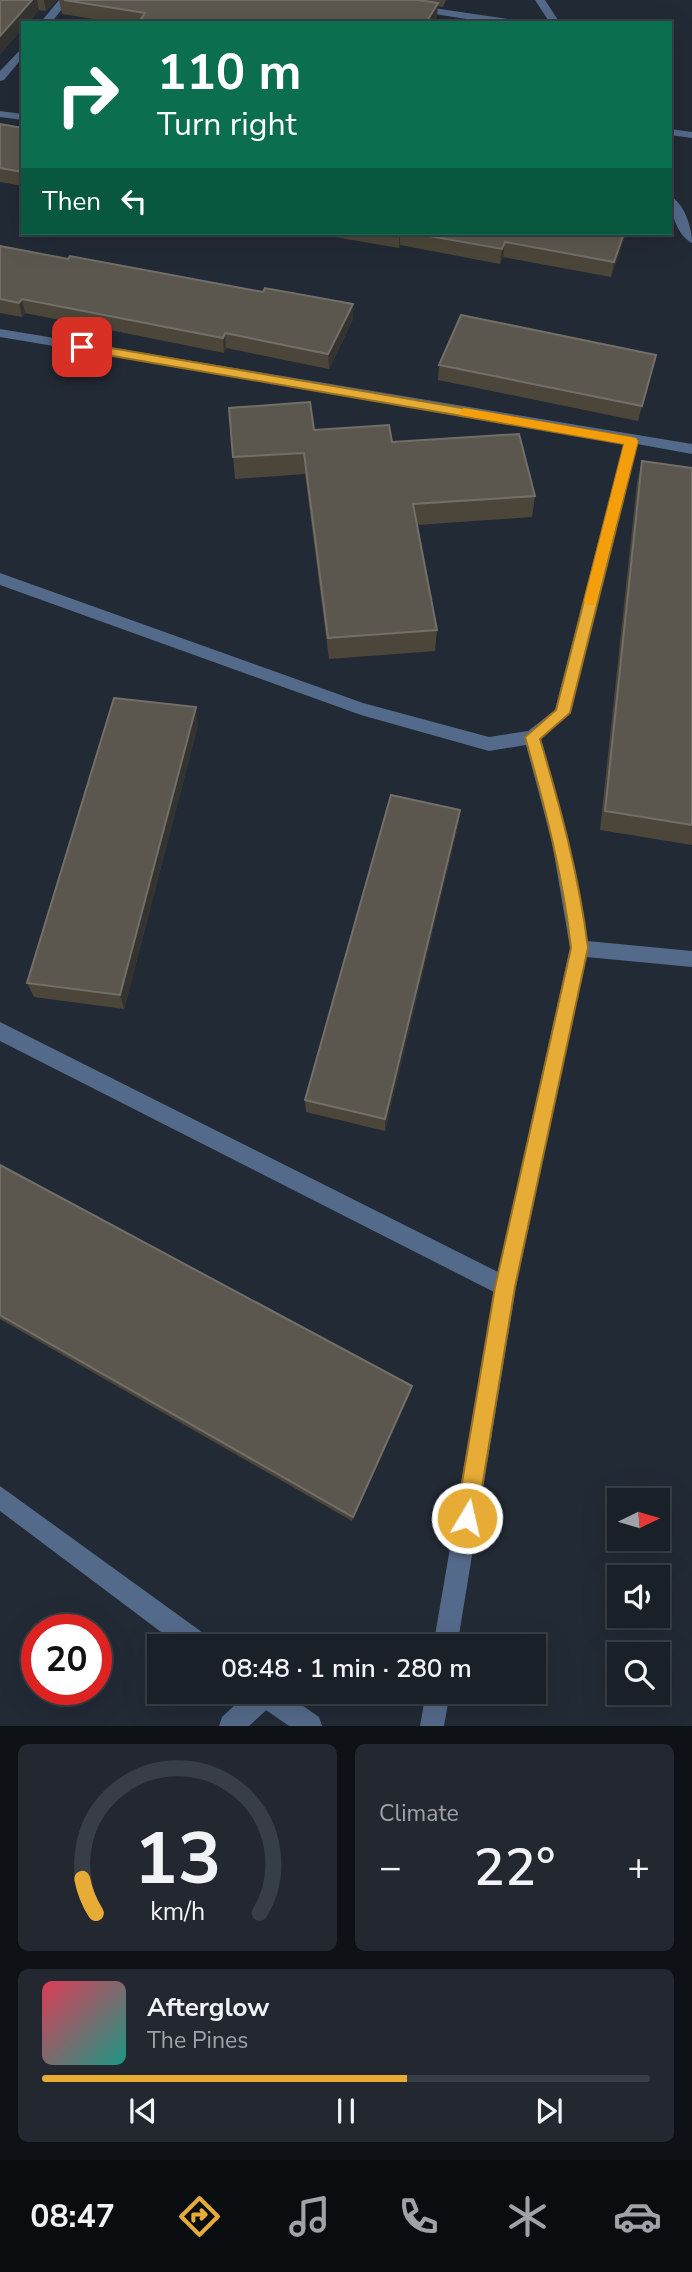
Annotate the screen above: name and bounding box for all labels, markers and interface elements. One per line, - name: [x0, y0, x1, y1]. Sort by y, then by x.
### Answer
- text: 110 m: [157, 39, 301, 106]
- icon: right: [42, 49, 133, 140]
- text: Turn right: [157, 103, 297, 146]
- icon: left: [115, 182, 153, 220]
- text: Then: [42, 184, 101, 219]
- pin: [52, 317, 112, 377]
- icon: arrive: [63, 328, 101, 366]
- position arrow: [430, 1481, 504, 1555]
- north arrow: [607, 1488, 670, 1550]
- map controls: [607, 1488, 670, 1705]
- button: sound: [607, 1565, 670, 1628]
- speed limit sign: 20: [21, 1614, 112, 1705]
- button: search: [607, 1642, 670, 1705]
- text: 08:48 · 1 min · 280 m: [221, 1651, 472, 1686]
- text: Climate: [379, 1798, 459, 1829]
- text: 13: [134, 1810, 221, 1910]
- text: 22°: [474, 1832, 555, 1903]
- text: −: [379, 1842, 402, 1893]
- text: +: [627, 1842, 650, 1893]
- text: km/h: [150, 1895, 205, 1929]
- text: Afterglow: [147, 1990, 270, 2025]
- text: The Pines: [147, 2025, 248, 2056]
- icon: previous: [124, 2092, 162, 2130]
- icon: pause: [327, 2092, 365, 2130]
- icon: next: [530, 2092, 568, 2130]
- icon: directions: [175, 2192, 224, 2241]
- icon: music: [285, 2192, 334, 2241]
- icon: phone: [394, 2192, 443, 2241]
- icon: climate: [503, 2192, 552, 2241]
- icon: car: [613, 2192, 662, 2241]
- text: 08:47: [30, 2195, 115, 2238]

